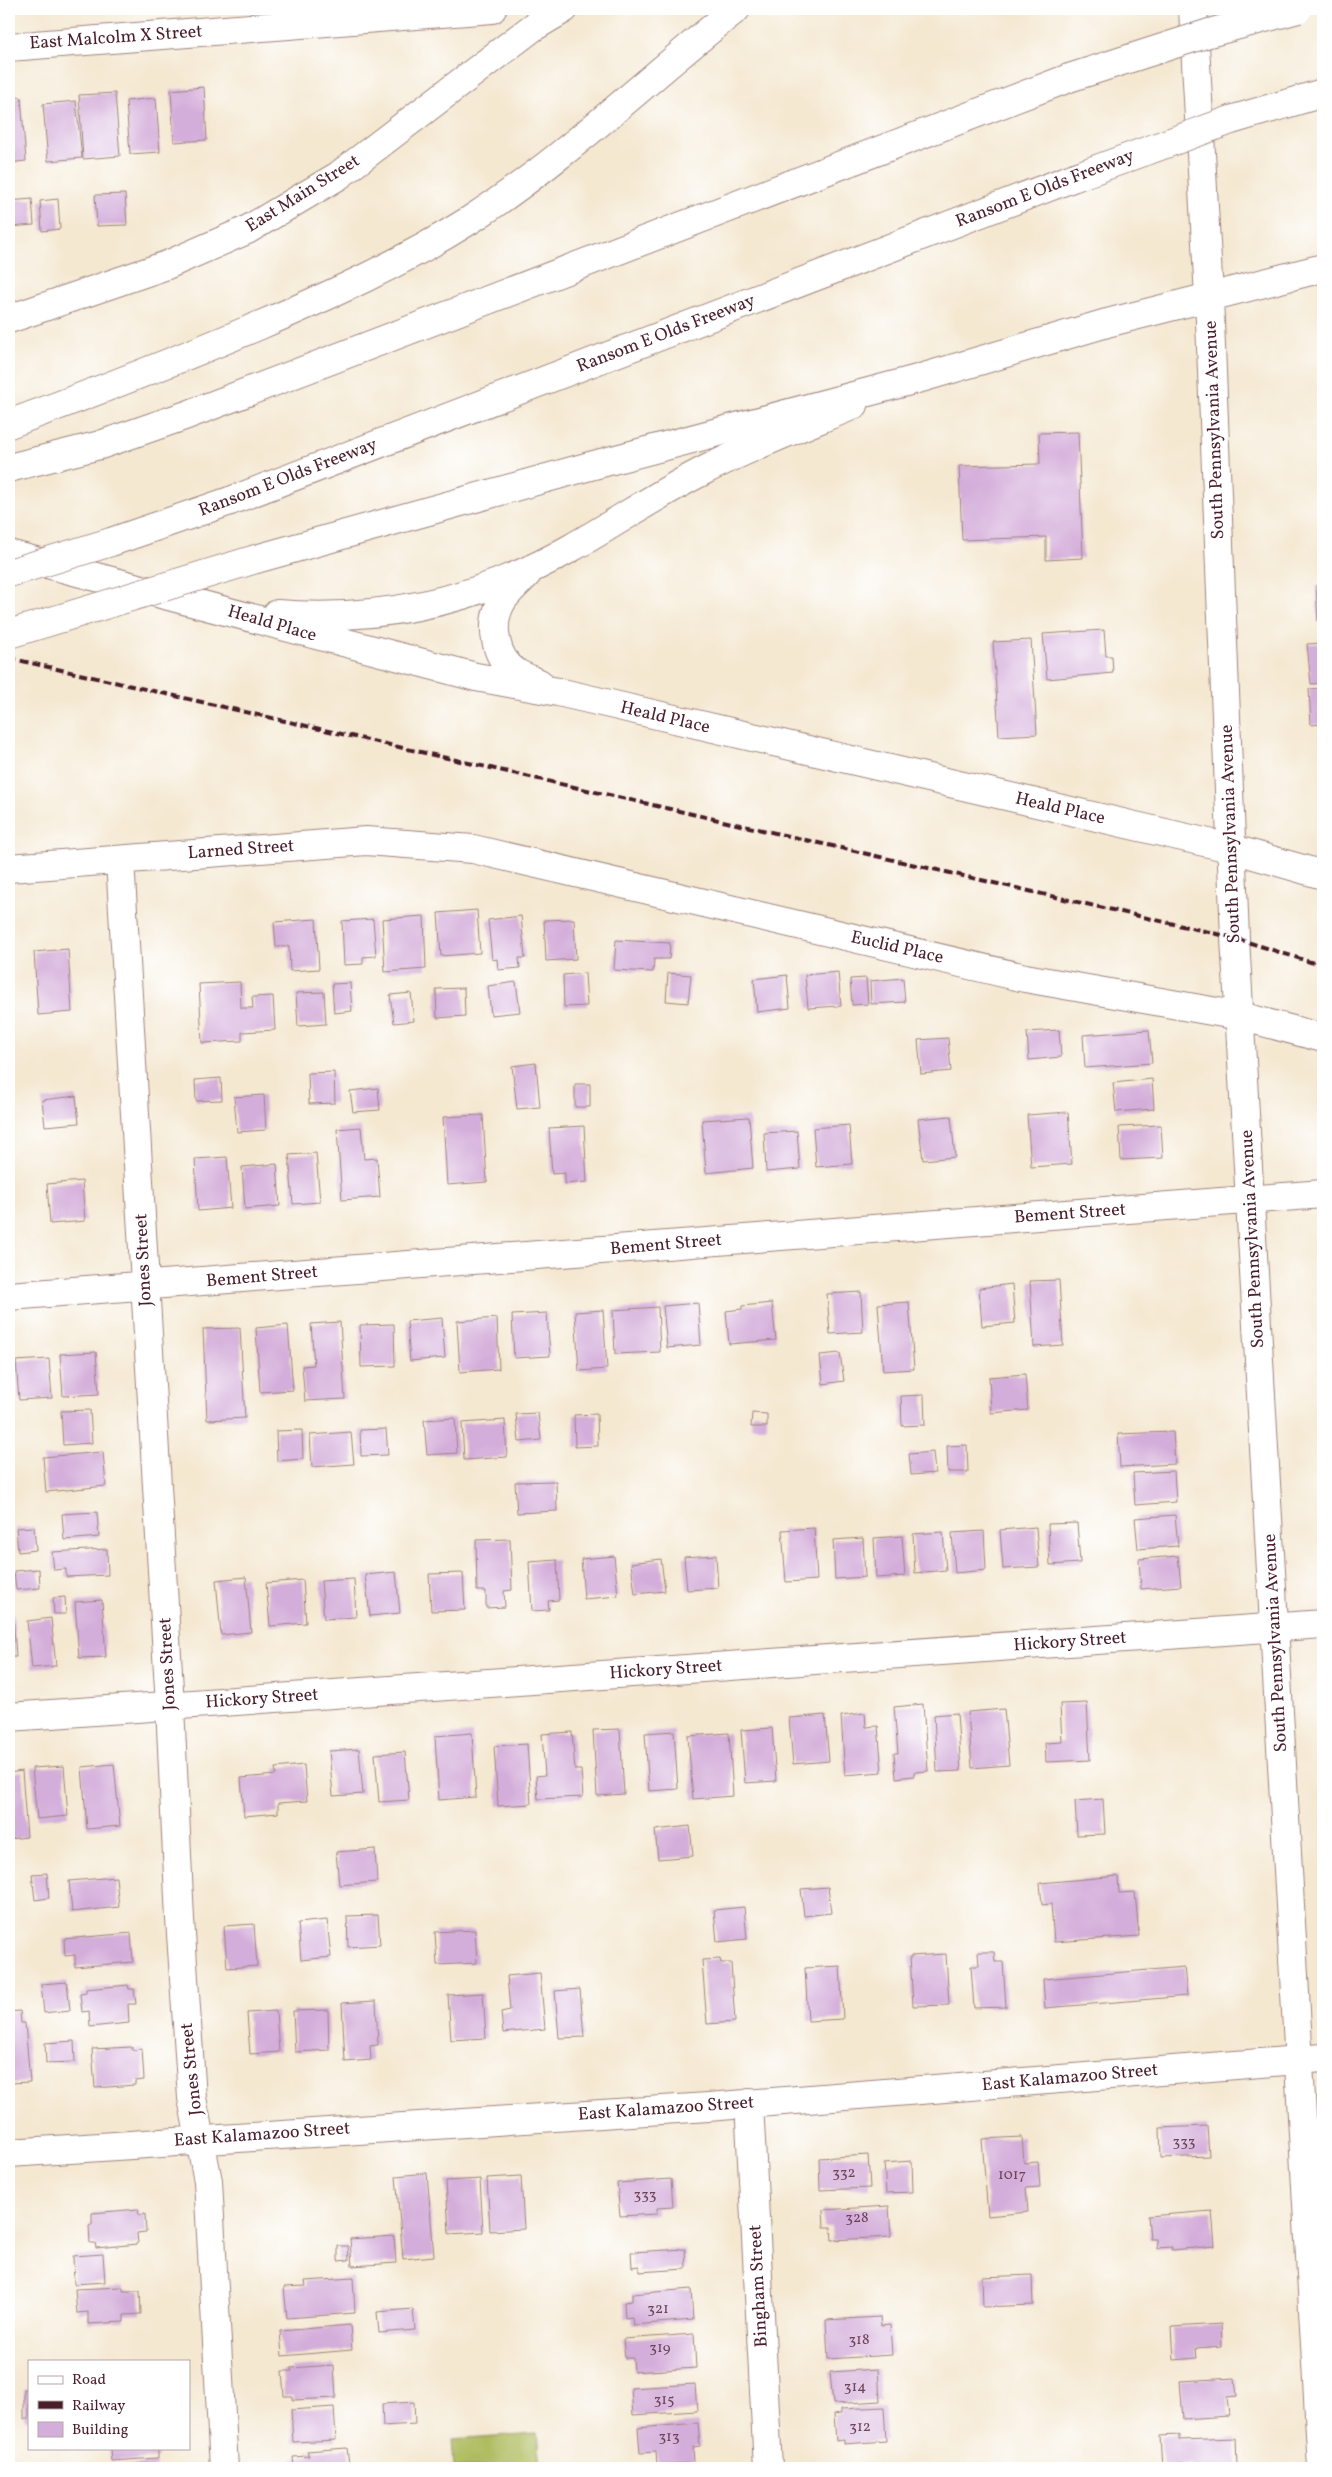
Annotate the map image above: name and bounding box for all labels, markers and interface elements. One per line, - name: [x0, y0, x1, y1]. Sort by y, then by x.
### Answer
- street label: East Malcolm X Street: [29, 19, 203, 57]
- street label: Ransom E Olds Freeway: [952, 143, 1138, 235]
- street label: East Main Street: [241, 149, 365, 239]
- street label: Ransom E Olds Freeway: [573, 288, 759, 380]
- street label: South Pennsylvania Avenue: [1199, 320, 1231, 540]
- street label: Ransom E Olds Freeway: [195, 432, 381, 524]
- street label: Heald Place: [225, 599, 319, 649]
- street label: Heald Place: [618, 696, 712, 740]
- street label: South Pennsylvania Avenue: [1215, 724, 1247, 944]
- street label: Heald Place: [1013, 787, 1107, 831]
- street label: Larned Street: [187, 834, 295, 866]
- street label: Euclid Place: [848, 925, 946, 971]
- street label: South Pennsylvania Avenue: [1235, 1129, 1271, 1349]
- street label: Bement Street: [1013, 1198, 1127, 1230]
- street label: Jones Street: [129, 1213, 159, 1307]
- street label: Bement Street: [609, 1228, 723, 1262]
- street label: Bement Street: [205, 1260, 319, 1294]
- street label: South Pennsylvania Avenue: [1258, 1533, 1294, 1753]
- street label: Jones Street: [153, 1617, 183, 1711]
- street label: Hickory Street: [1013, 1626, 1127, 1658]
- street label: Hickory Street: [609, 1654, 723, 1686]
- street label: Hickory Street: [205, 1683, 319, 1715]
- street label: Jones Street: [175, 2021, 209, 2117]
- street label: East Kalamazoo Street: [981, 2058, 1159, 2098]
- street label: East Kalamazoo Street: [577, 2090, 755, 2128]
- street label: East Kalamazoo Street: [173, 2116, 351, 2154]
- house number: 333: [1173, 2132, 1195, 2153]
- house number: 332: [832, 2163, 856, 2184]
- house number: 1017: [998, 2165, 1026, 2186]
- house number: 333: [634, 2185, 656, 2206]
- house number: 328: [845, 2208, 869, 2229]
- street label: Bingham Street: [743, 2224, 775, 2348]
- house number: 321: [647, 2299, 669, 2320]
- house number: 318: [848, 2330, 870, 2351]
- house number: 319: [649, 2338, 671, 2359]
- legend: [28, 2360, 190, 2450]
- text: Road: [72, 2370, 106, 2391]
- house number: 314: [844, 2377, 866, 2398]
- house number: 315: [654, 2390, 674, 2411]
- text: Railway: [72, 2396, 125, 2417]
- house number: 312: [849, 2417, 871, 2438]
- text: Building: [72, 2420, 129, 2441]
- house number: 313: [658, 2427, 680, 2448]

